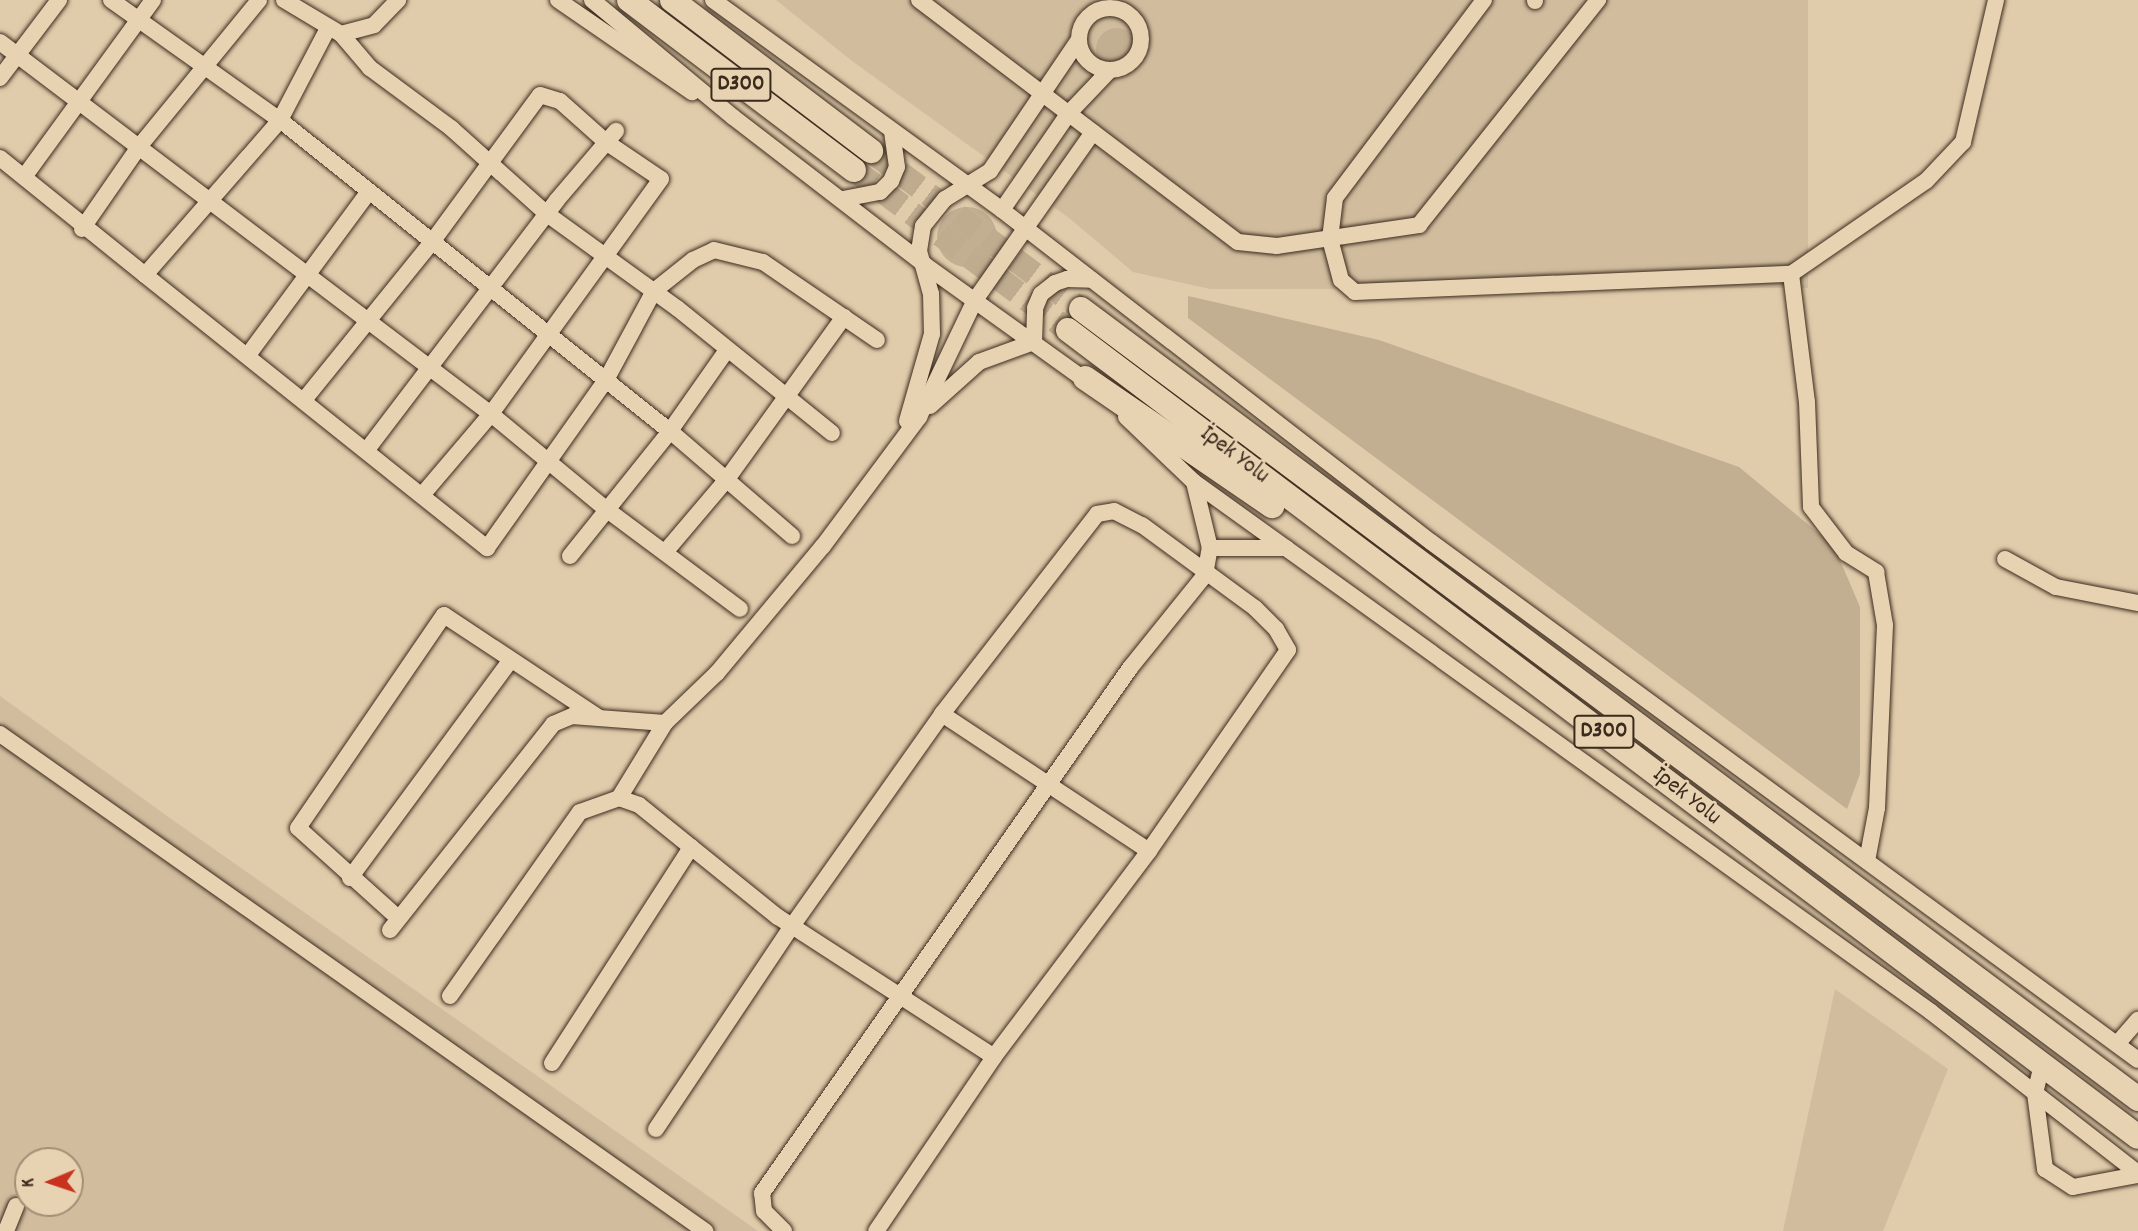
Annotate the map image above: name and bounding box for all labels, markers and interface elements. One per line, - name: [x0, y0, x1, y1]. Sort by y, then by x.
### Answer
- road number: D300: [710, 66, 772, 104]
- street label: İpek Yolu: [1194, 421, 1274, 491]
- road number: D300: [1572, 712, 1636, 752]
- street label: İpek Yolu: [1646, 761, 1726, 833]
- north arrow: [14, 1147, 84, 1217]
- text: K: [16, 1178, 43, 1188]

